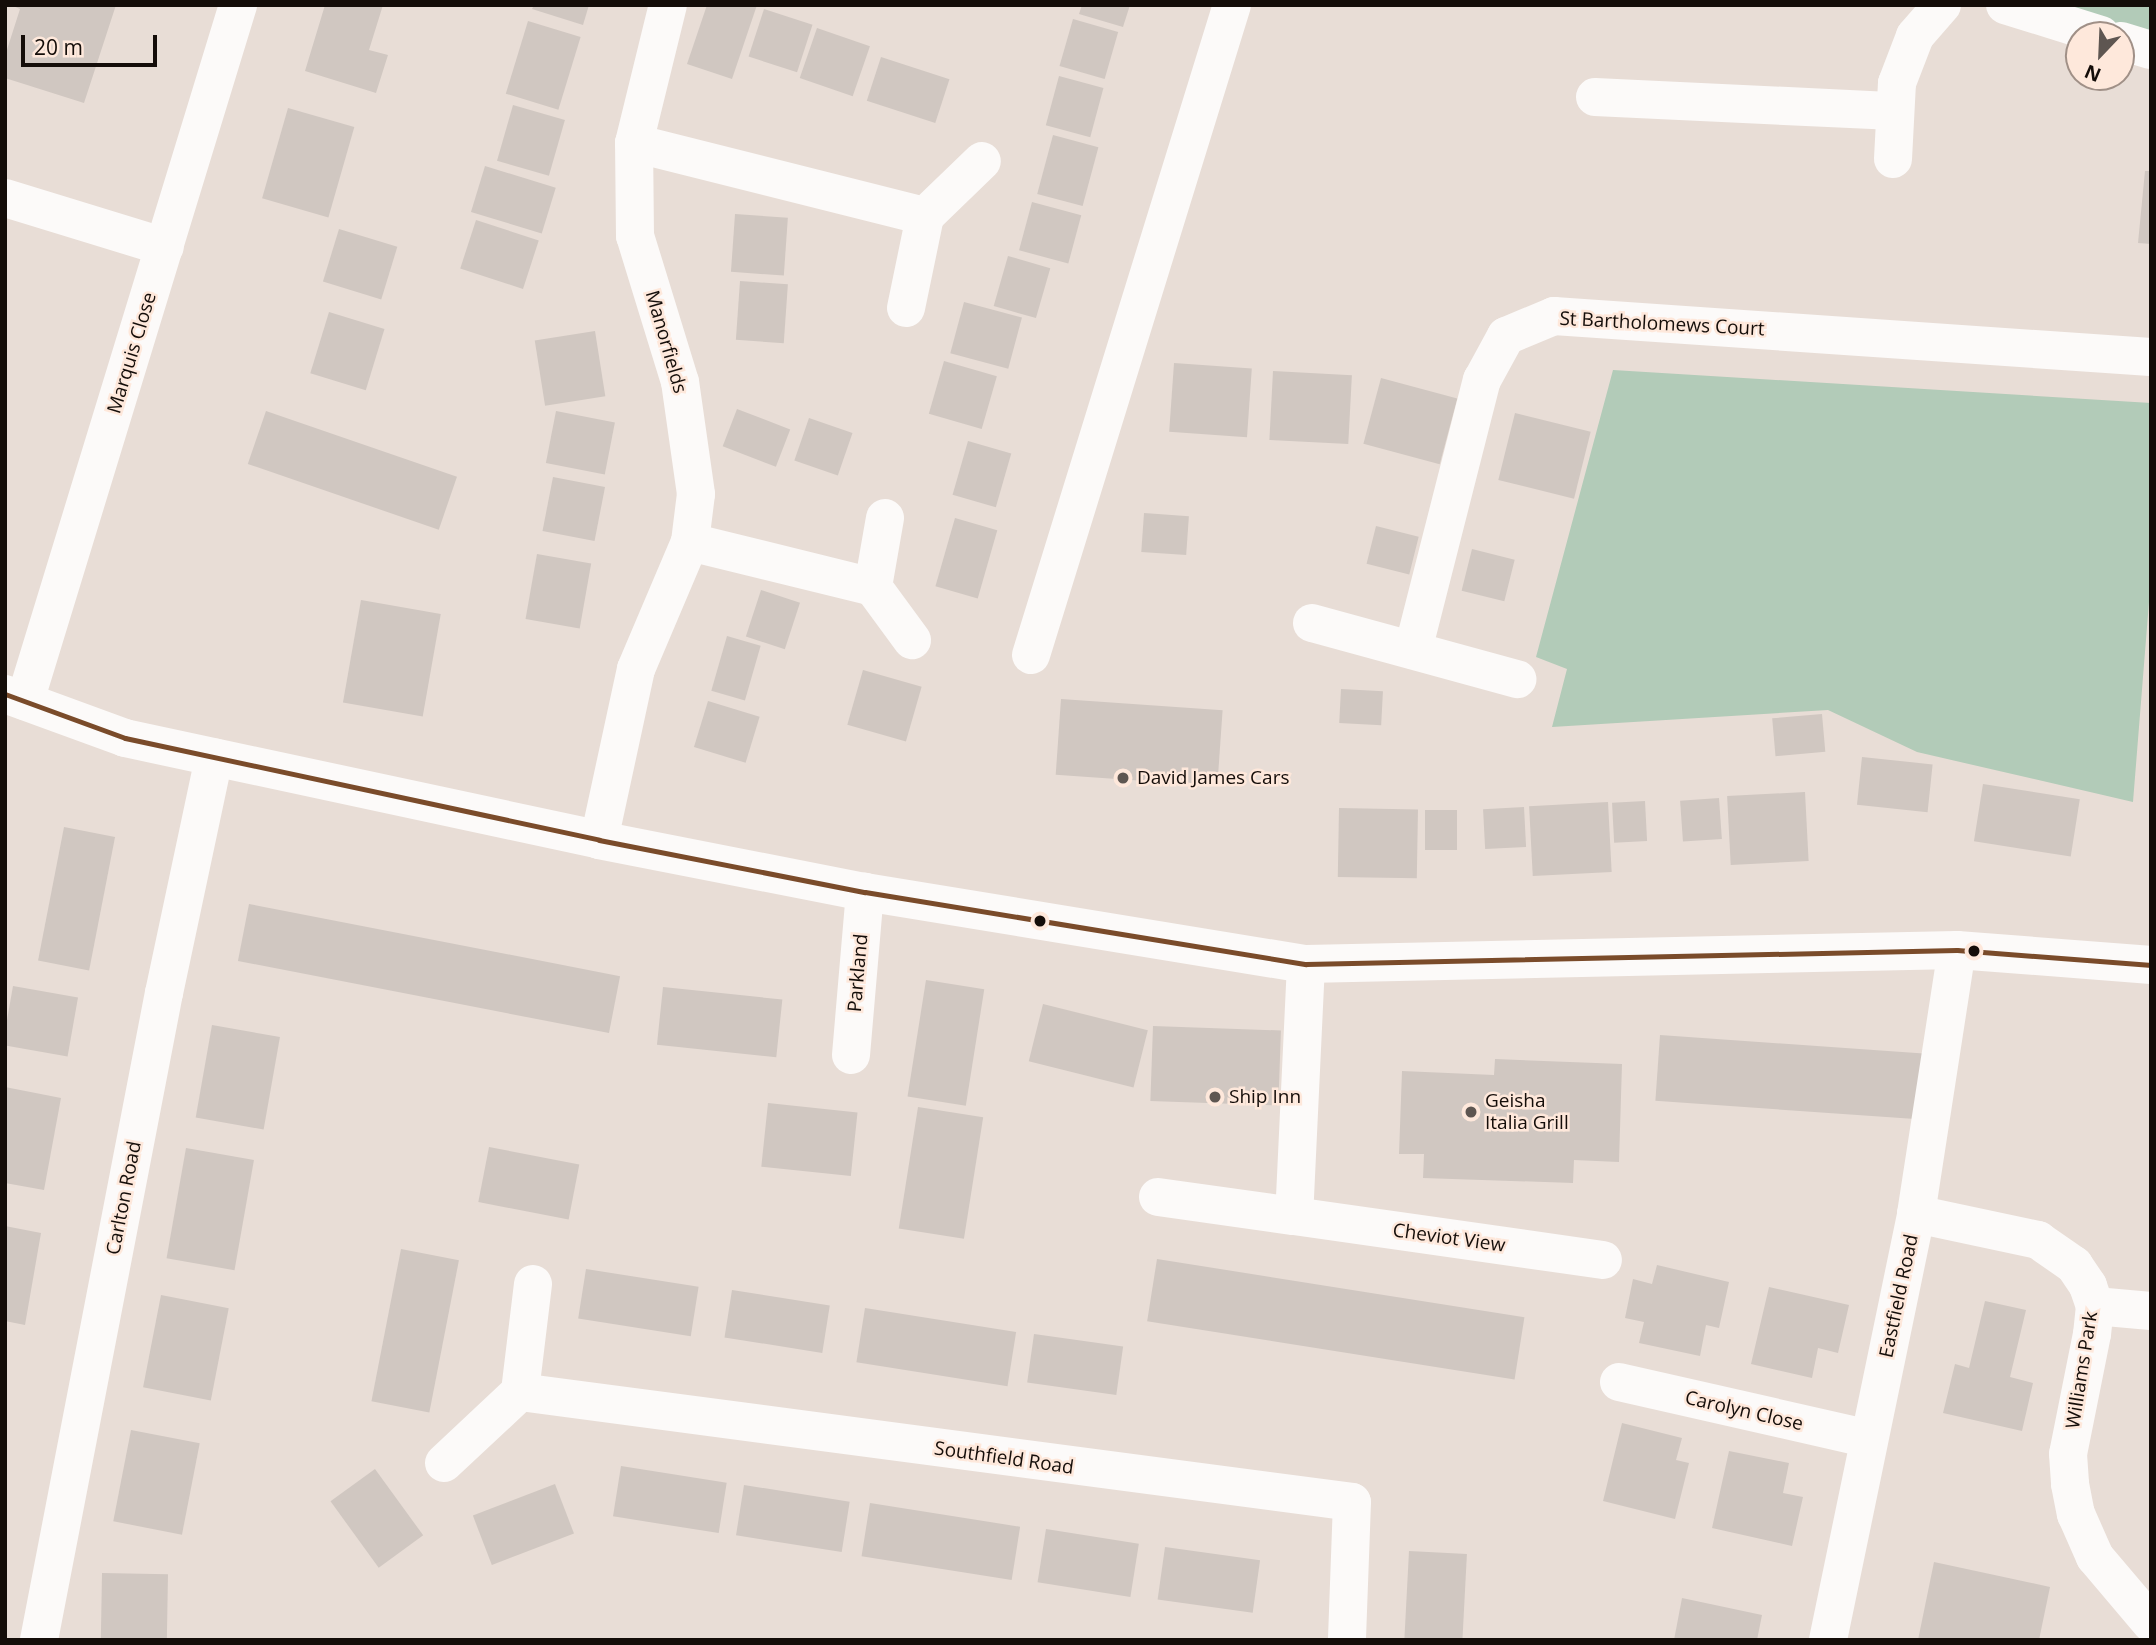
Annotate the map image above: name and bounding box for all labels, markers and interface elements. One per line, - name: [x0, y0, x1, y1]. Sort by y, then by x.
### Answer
- scale bar: [24, 21, 161, 65]
- north arrow: [2065, 21, 2135, 91]
- text: 20 m: [34, 33, 83, 61]
- text: N: [2080, 59, 2105, 88]
- street label: Manorfields: [640, 288, 692, 396]
- street label: Marquis Close: [103, 290, 161, 416]
- street label: St Bartholomews Court: [1559, 307, 1765, 341]
- place label: David James Cars: [1137, 767, 1289, 789]
- marker: David James Cars: [1115, 770, 1131, 786]
- unlabelled marker: [1033, 914, 1047, 928]
- street label: Parkland: [843, 933, 873, 1013]
- unlabelled marker: [1967, 944, 1981, 958]
- place label: Ship Inn: [1229, 1086, 1301, 1108]
- marker: Ship Inn: [1207, 1089, 1223, 1105]
- place label: Geisha Italia Grill: [1485, 1090, 1569, 1134]
- marker: Geisha Italia Grill: [1463, 1104, 1479, 1120]
- street label: Carlton Road: [102, 1139, 146, 1257]
- street label: Cheviot View: [1391, 1219, 1507, 1257]
- street label: Eastfield Road: [1875, 1232, 1923, 1360]
- street label: Williams Park: [2061, 1310, 2103, 1430]
- street label: Carolyn Close: [1683, 1386, 1805, 1436]
- street label: Southfield Road: [933, 1437, 1075, 1479]

